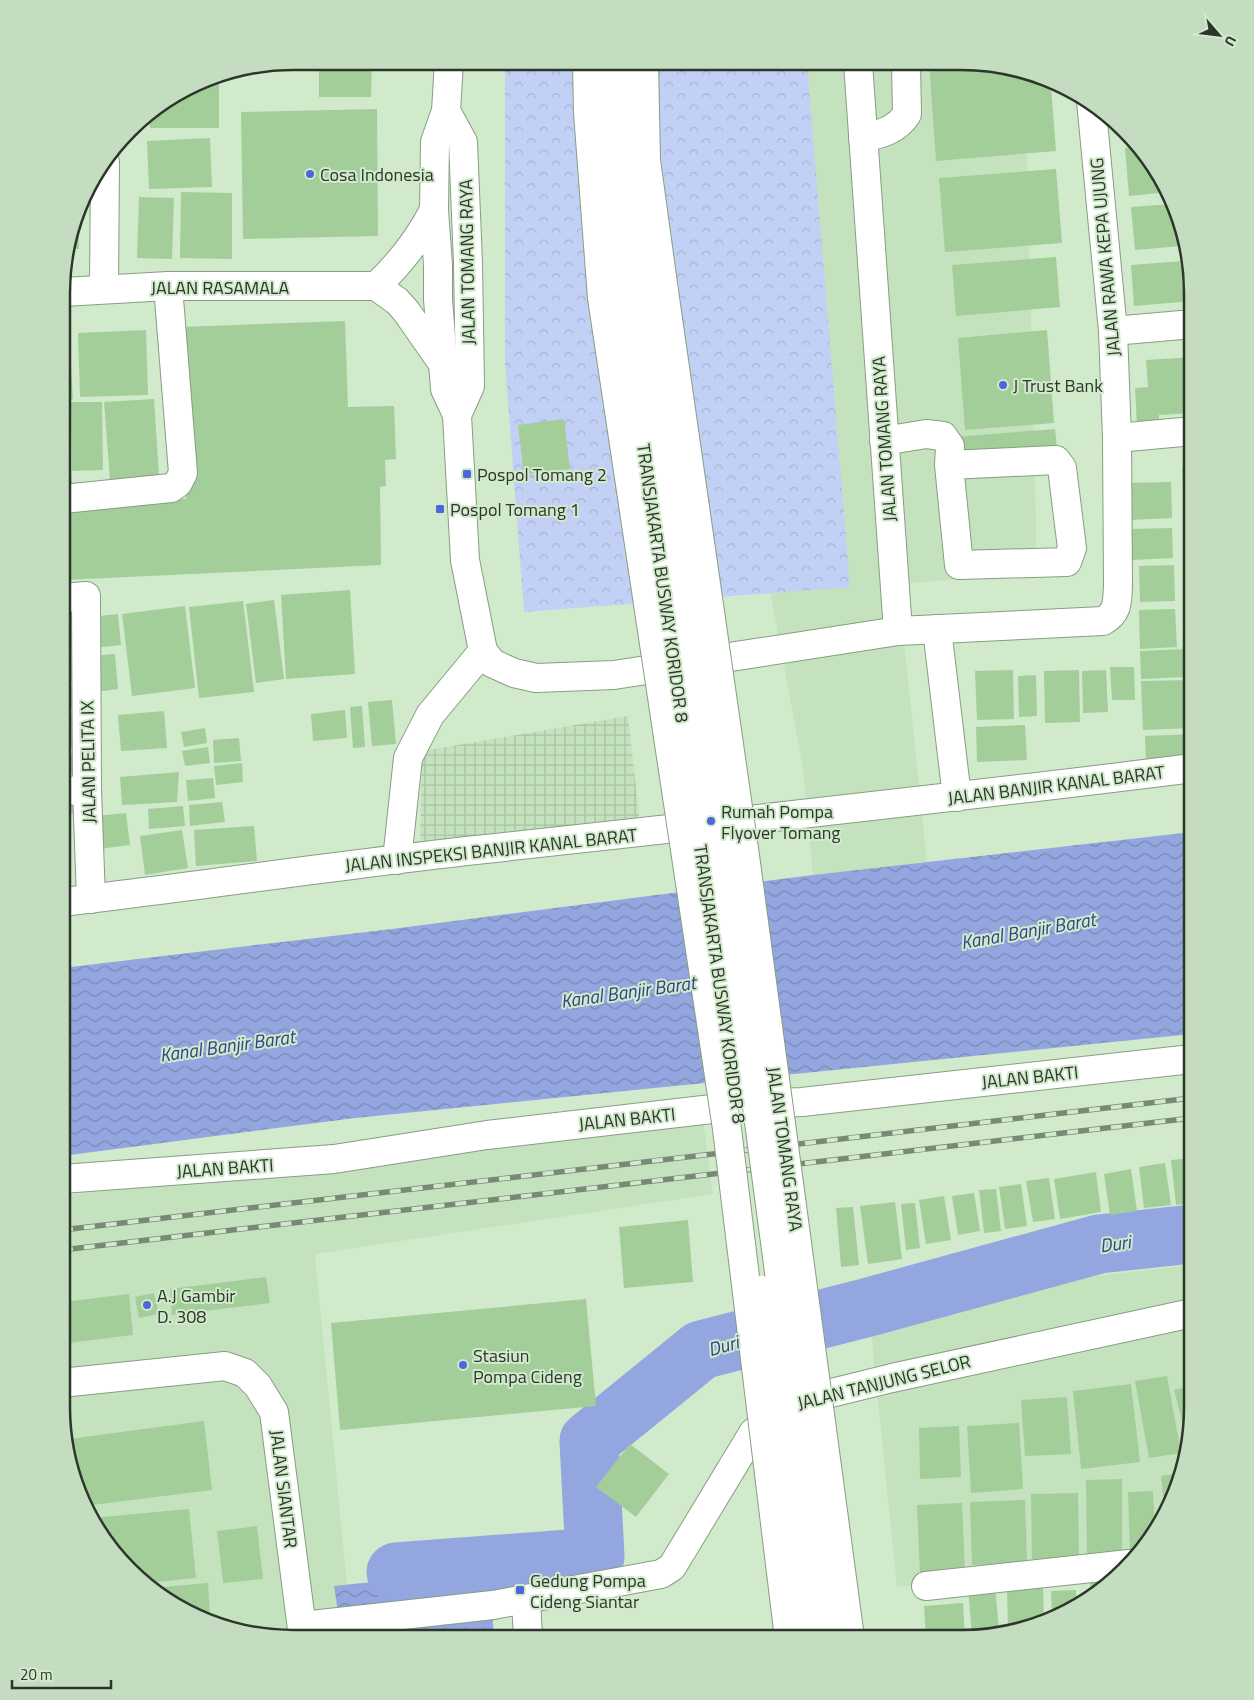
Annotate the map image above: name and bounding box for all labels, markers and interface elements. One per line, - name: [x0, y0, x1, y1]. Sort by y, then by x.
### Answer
- north arrow: [1194, 10, 1244, 60]
- text: U: [1219, 32, 1242, 50]
- street label: JALAN RAWA KEPA UJUNG: [1083, 157, 1127, 357]
- place label: Cosa Indonesia: [320, 161, 434, 188]
- marker: Cosa Indonesia: [304, 168, 316, 180]
- street label: JALAN TOMANG RAYA: [452, 179, 482, 345]
- street label: JALAN RASAMALA: [151, 274, 290, 301]
- street label: JALAN TOMANG RAYA: [865, 355, 903, 523]
- place label: J Trust Bank: [1013, 372, 1103, 399]
- marker: J Trust Bank: [997, 379, 1009, 391]
- street label: TRANSJAKARTA BUSWAY KORIDOR 8: [630, 442, 696, 724]
- place label: Pospol Tomang 2: [477, 461, 607, 488]
- marker: Pospol Tomang 2: [461, 468, 473, 480]
- place label: Pospol Tomang 1: [450, 496, 580, 523]
- marker: Pospol Tomang 1: [434, 503, 446, 515]
- street label: JALAN PELITA IX: [73, 700, 103, 824]
- street label: JALAN BANJIR KANAL BARAT: [946, 758, 1166, 812]
- place label: Rumah Pompa Flyover Tomang: [721, 798, 841, 846]
- marker: Rumah Pompa Flyover Tomang: [705, 815, 717, 827]
- street label: JALAN INSPEKSI BANJIR KANAL BARAT: [344, 821, 639, 879]
- street label: TRANSJAKARTA BUSWAY KORIDOR 8: [687, 843, 753, 1125]
- water label: Kanal Banjir Barat: [959, 904, 1099, 956]
- water label: Kanal Banjir Barat: [559, 967, 699, 1015]
- water label: Kanal Banjir Barat: [158, 1021, 298, 1069]
- street label: JALAN BAKTI: [980, 1058, 1080, 1096]
- street label: JALAN TOMANG RAYA: [760, 1065, 810, 1233]
- street label: JALAN BAKTI: [577, 1100, 677, 1138]
- street label: JALAN BAKTI: [176, 1151, 274, 1185]
- water label: Duri: [1098, 1226, 1134, 1260]
- place label: A.J Gambir D. 308: [157, 1282, 236, 1330]
- marker: A.J Gambir D. 308: [141, 1299, 153, 1311]
- water label: Duri: [704, 1326, 744, 1363]
- place label: Stasiun Pompa Cideng: [473, 1342, 582, 1390]
- street label: JALAN TANJUNG SELOR: [794, 1347, 974, 1417]
- marker: Stasiun Pompa Cideng: [457, 1359, 469, 1371]
- street label: JALAN SIANTAR: [263, 1428, 305, 1550]
- place label: Gedung Pompa Cideng Siantar: [530, 1567, 646, 1615]
- marker: Gedung Pompa Cideng Siantar: [514, 1584, 526, 1596]
- scale bar: [12, 1658, 111, 1690]
- text: 20 m: [20, 1663, 53, 1686]

